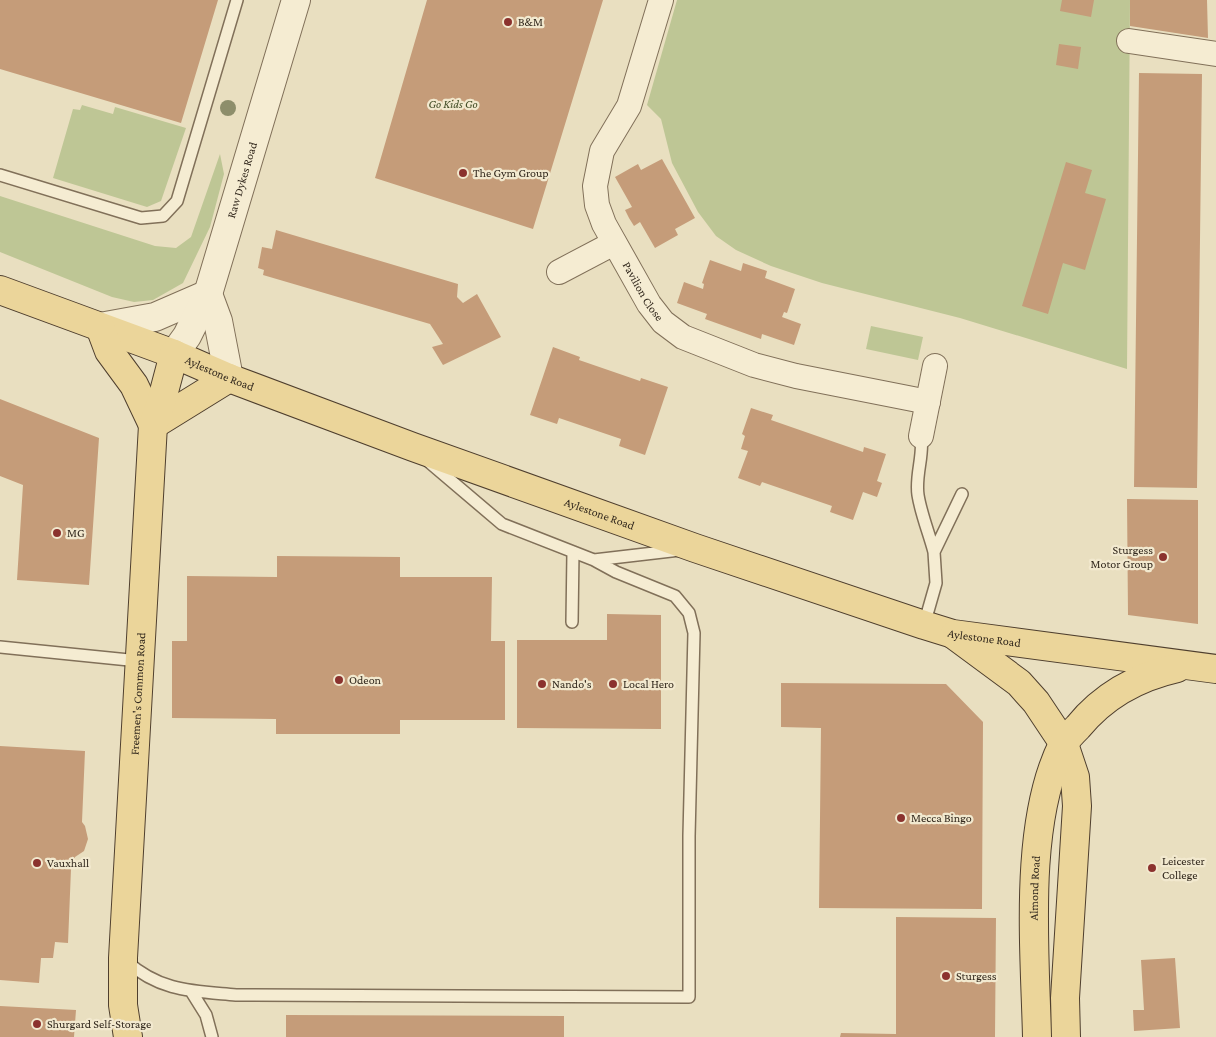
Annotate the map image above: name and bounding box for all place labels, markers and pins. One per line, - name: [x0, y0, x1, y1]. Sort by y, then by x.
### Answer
- place label: B&M: [518, 15, 543, 29]
- marker: B&M: [502, 16, 514, 28]
- place label: The Gym Group: [473, 166, 549, 180]
- marker: The Gym Group: [457, 167, 469, 179]
- place label: MG: [67, 526, 85, 540]
- marker: MG: [51, 527, 63, 539]
- place label: Sturgess Motor Group: [1091, 543, 1153, 571]
- marker: Sturgess Motor Group: [1157, 551, 1169, 563]
- place label: Odeon: [349, 673, 382, 687]
- marker: Odeon: [333, 674, 345, 686]
- place label: Nando's: [552, 677, 592, 691]
- place label: Local Hero: [623, 677, 674, 691]
- marker: Nando's: [536, 678, 548, 690]
- marker: Local Hero: [607, 678, 619, 690]
- place label: Mecca Bingo: [911, 811, 972, 825]
- marker: Mecca Bingo: [895, 812, 907, 824]
- place label: Leicester College: [1162, 854, 1205, 882]
- place label: Vauxhall: [47, 856, 89, 870]
- marker: Vauxhall: [31, 857, 43, 869]
- marker: Leicester College: [1146, 862, 1158, 874]
- place label: Sturgess: [956, 969, 997, 983]
- marker: Sturgess: [940, 970, 952, 982]
- place label: Shurgard Self-Storage: [47, 1017, 151, 1031]
- marker: Shurgard Self-Storage: [31, 1018, 43, 1030]

